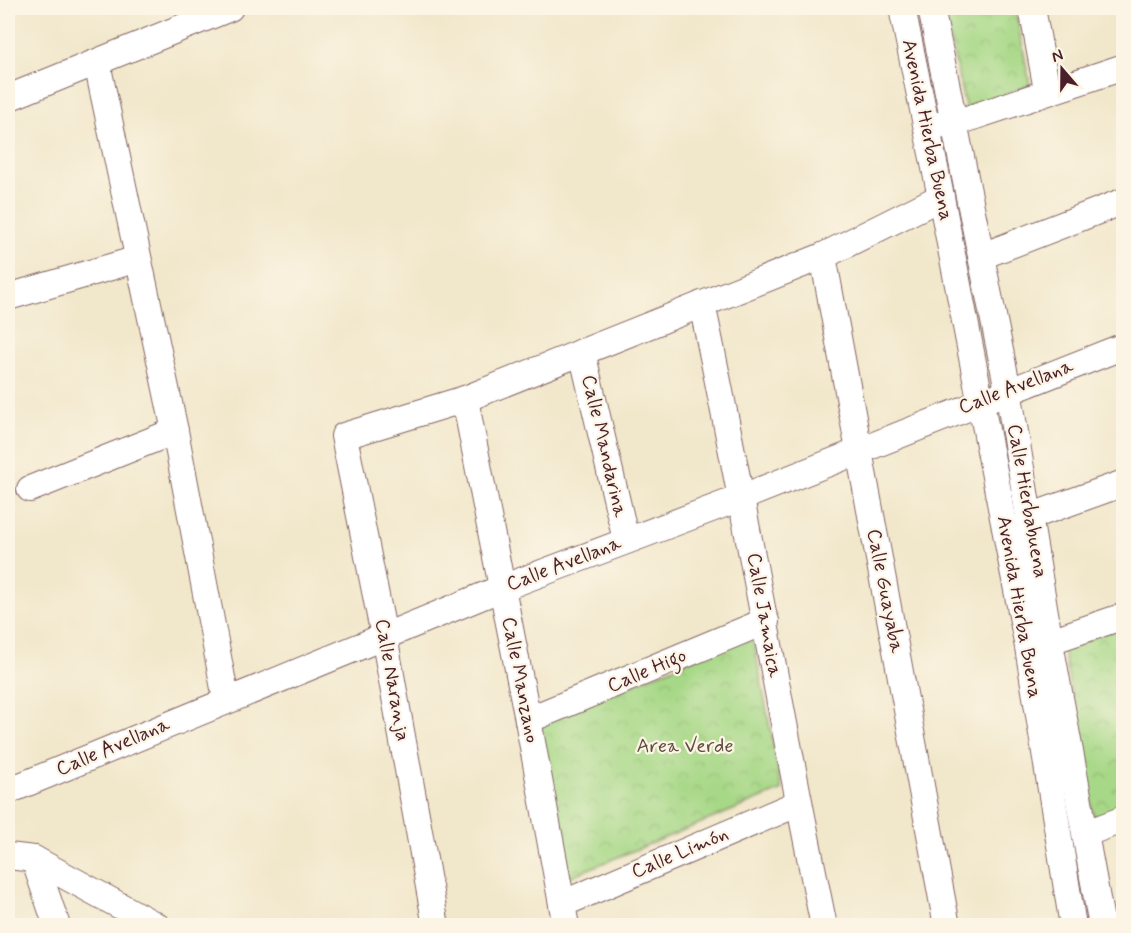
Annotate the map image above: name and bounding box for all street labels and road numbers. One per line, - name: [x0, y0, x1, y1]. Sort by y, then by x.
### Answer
- street label: Avenida Hierba Buena: [895, 37, 959, 223]
- street label: Calle Avellana: [955, 352, 1078, 421]
- street label: Calle Mandarina: [575, 372, 634, 521]
- street label: Calle Hierbabuena: [1000, 422, 1054, 580]
- street label: Avenida Hierba Buena: [990, 514, 1048, 700]
- street label: Calle Guayaba: [860, 527, 910, 656]
- street label: Calle Avellana: [503, 529, 626, 598]
- street label: Calle Jamaica: [740, 551, 788, 680]
- street label: Calle Manzano: [495, 615, 545, 745]
- street label: Calle Naranja: [368, 617, 416, 743]
- street label: Calle Higo: [603, 642, 692, 702]
- street label: Calle Avellana: [52, 711, 175, 783]
- street label: Calle Limón: [627, 820, 733, 886]

